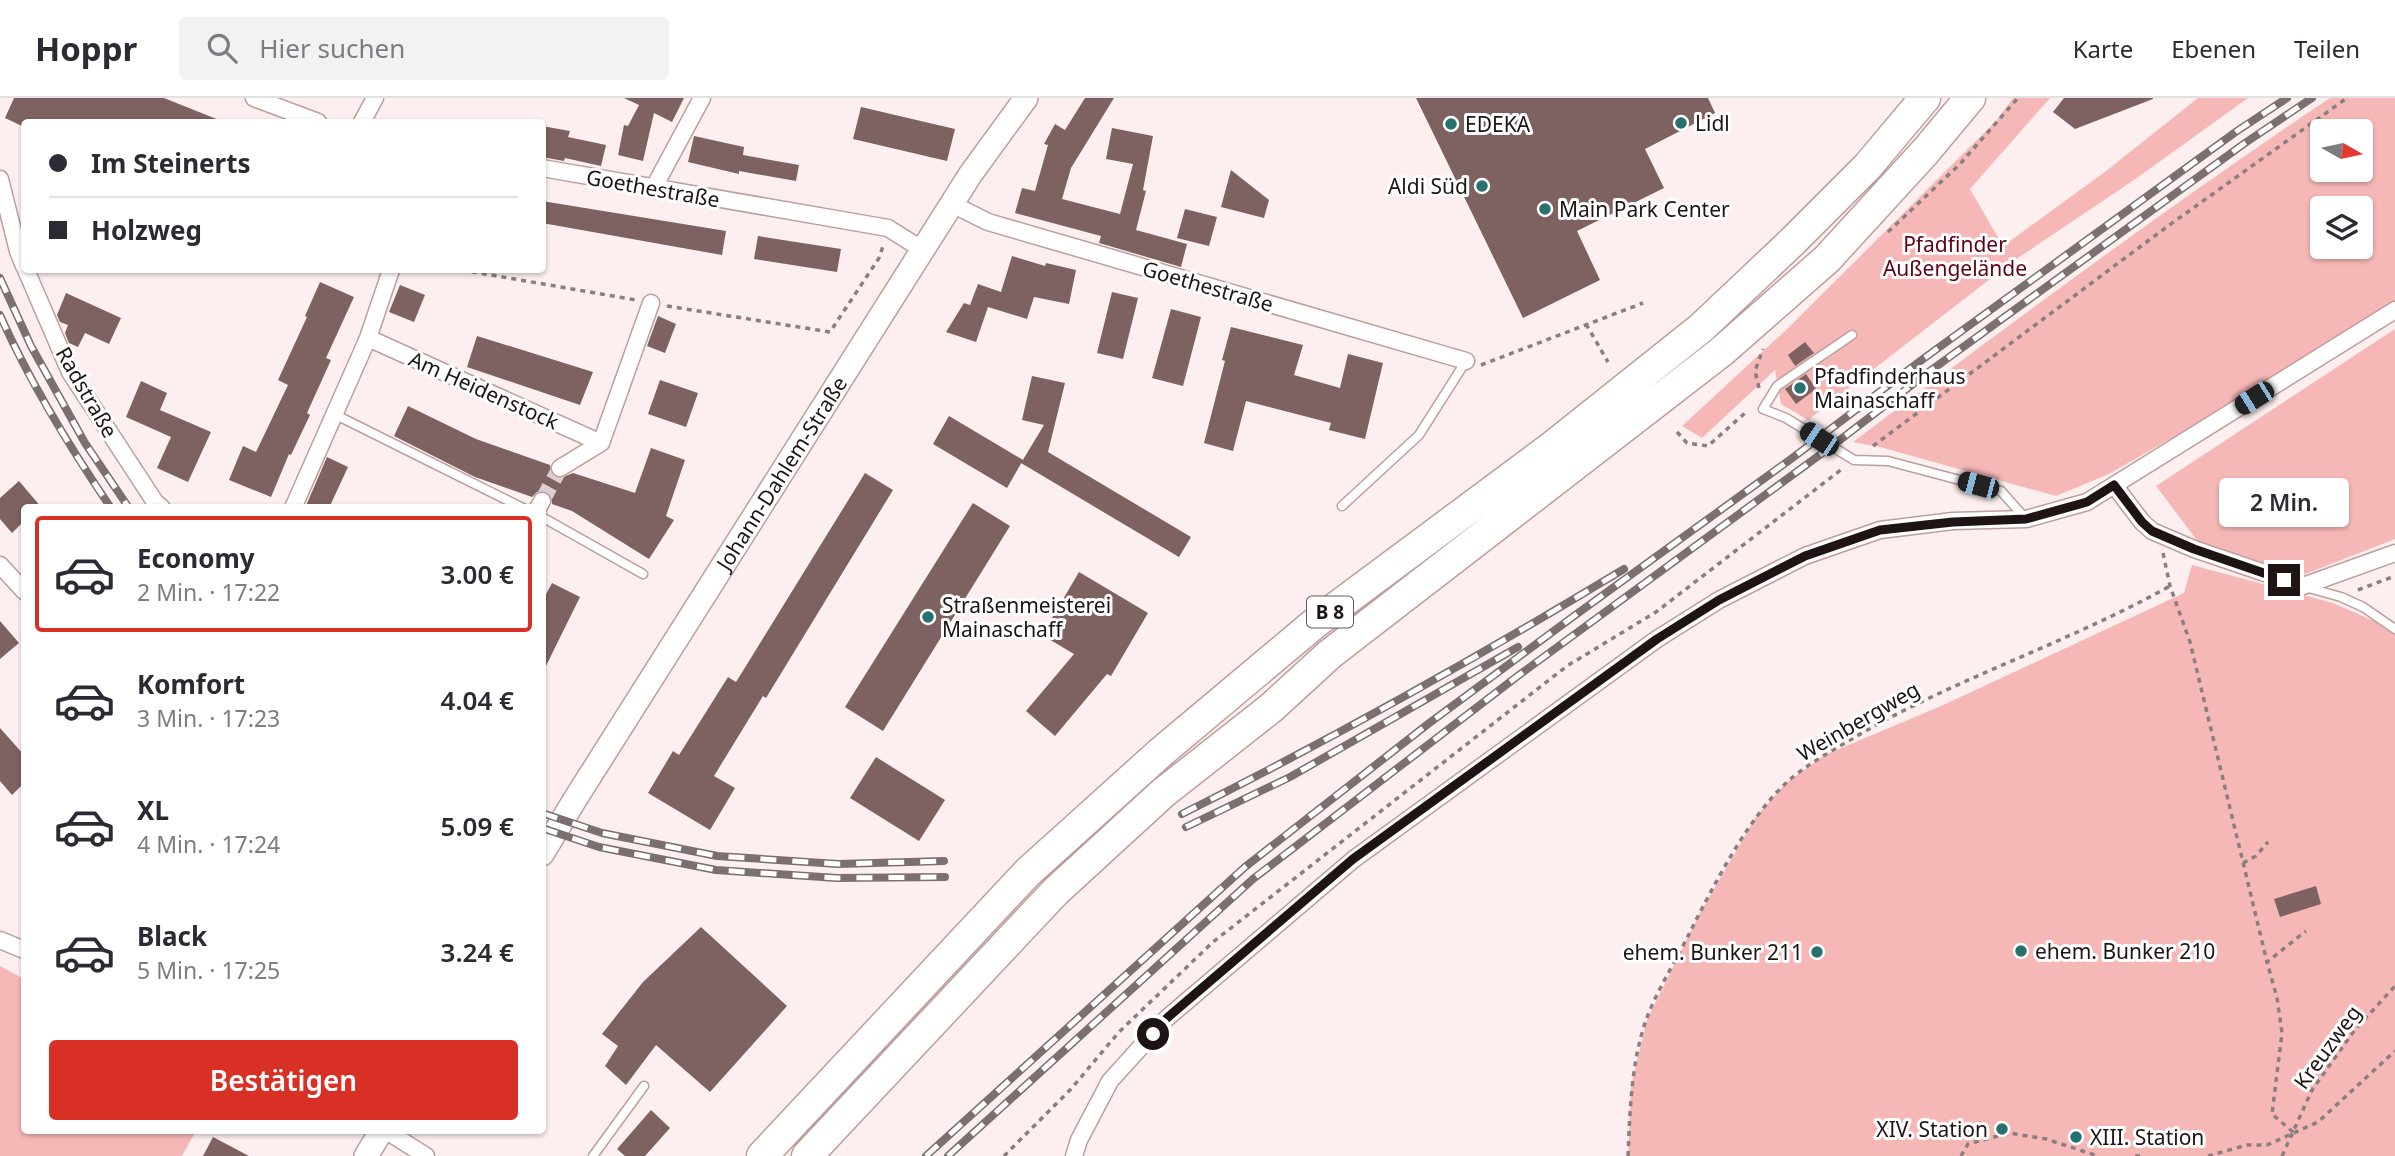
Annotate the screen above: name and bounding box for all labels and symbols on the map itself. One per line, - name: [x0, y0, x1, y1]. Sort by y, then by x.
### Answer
- place label: Lidl: [1695, 109, 1730, 137]
- place label: EDEKA: [1465, 110, 1531, 138]
- marker: Lidl: [1673, 115, 1689, 131]
- marker: EDEKA: [1443, 116, 1459, 132]
- north arrow: [2310, 119, 2373, 182]
- street label: Goethestraße: [584, 162, 722, 214]
- place label: Aldi Süd: [1388, 172, 1468, 200]
- marker: Aldi Süd: [1474, 178, 1490, 194]
- place label: Main Park Center: [1559, 195, 1730, 223]
- marker: Main Park Center: [1537, 201, 1553, 217]
- park label: Pfadfinder Außengelände: [1883, 230, 2027, 282]
- street label: Goethestraße: [1139, 254, 1277, 318]
- street label: Radstraße: [50, 341, 124, 443]
- street label: Am Heidenstock: [405, 345, 564, 436]
- place label: Pfadfinderhaus Mainaschaff: [1814, 362, 1965, 414]
- street label: Johann-Dahlem-Straße: [709, 371, 853, 577]
- car: [2231, 378, 2278, 418]
- marker: Pfadfinderhaus Mainaschaff: [1792, 380, 1808, 396]
- car: [1796, 419, 1843, 459]
- car: [1955, 469, 2002, 501]
- callout: 2 Min.: [2219, 478, 2349, 528]
- route end: [2268, 564, 2300, 596]
- place label: Straßenmeisterei Mainaschaff: [942, 591, 1111, 643]
- road number: B 8: [1307, 597, 1353, 628]
- marker: Straßenmeisterei Mainaschaff: [920, 609, 936, 625]
- street label: Weinbergweg: [1792, 675, 1924, 767]
- place label: ehem. Bunker 210: [2035, 937, 2215, 965]
- place label: ehem. Bunker 211: [1623, 938, 1803, 966]
- marker: ehem. Bunker 210: [2013, 943, 2029, 959]
- marker: ehem. Bunker 211: [1809, 944, 1825, 960]
- street label: Kreuzweg: [2287, 999, 2367, 1095]
- route start: [1137, 1018, 1169, 1050]
- place label: XIV. Station: [1876, 1115, 1988, 1143]
- marker: XIV. Station: [1994, 1121, 2010, 1137]
- place label: XIII. Station: [2090, 1123, 2204, 1151]
- marker: XIII. Station: [2068, 1129, 2084, 1145]

